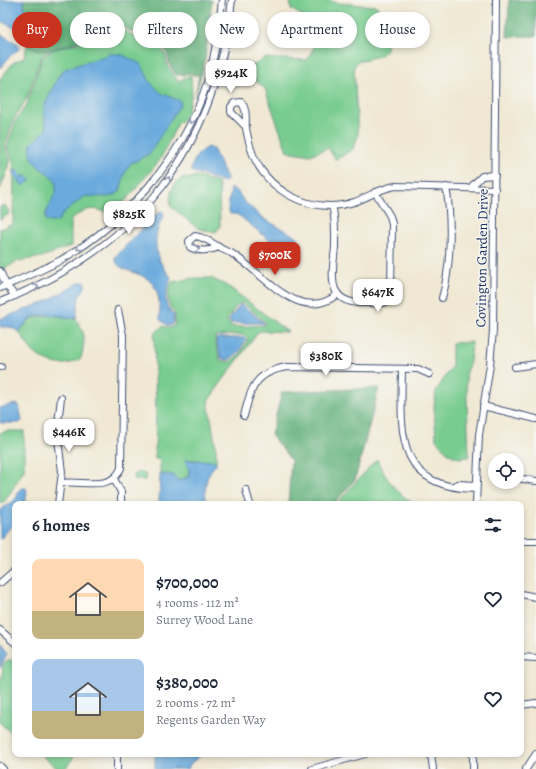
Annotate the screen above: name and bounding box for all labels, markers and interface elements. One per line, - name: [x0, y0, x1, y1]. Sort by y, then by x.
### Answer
- chip: Buy: [12, 12, 62, 48]
- chip: Rent: [70, 12, 125, 48]
- chip: Filters: [133, 12, 197, 48]
- chip: New: [205, 12, 259, 48]
- chip: Apartment: [267, 12, 357, 48]
- chip: House: [365, 12, 430, 48]
- pin: $924K: [203, 60, 259, 94]
- text: $924K: [214, 64, 248, 81]
- one-way arrow: [188, 116, 196, 124]
- one-way arrow: [163, 176, 171, 183]
- street label: Covington Garden Drive: [471, 188, 493, 328]
- pin: $825K: [101, 201, 157, 235]
- text: $825K: [113, 205, 145, 222]
- pin: $700K: [247, 242, 303, 276]
- one-way arrow: [76, 244, 83, 251]
- one-way arrow: [194, 244, 200, 253]
- text: $700K: [258, 246, 292, 263]
- pin: $647K: [350, 279, 406, 313]
- one-way arrow: [32, 283, 39, 291]
- text: $647K: [362, 283, 394, 300]
- pin: $380K: [298, 343, 354, 377]
- text: $380K: [310, 347, 342, 364]
- pin: $446K: [41, 419, 97, 453]
- text: $446K: [53, 423, 85, 440]
- map controls: [488, 453, 524, 489]
- button: locate: [488, 453, 524, 489]
- text: 6 homes: [32, 514, 90, 537]
- icon: filters: [482, 514, 504, 536]
- text: $700,000: [156, 571, 219, 594]
- icon: home: [64, 575, 112, 623]
- icon: heart: [482, 588, 504, 610]
- text: 4 rooms · 112 m²: [156, 594, 239, 611]
- text: Surrey Wood Lane: [156, 611, 253, 628]
- text: $380,000: [156, 671, 218, 694]
- icon: home: [64, 675, 112, 723]
- icon: heart: [482, 688, 504, 710]
- text: 2 rooms · 72 m²: [156, 694, 236, 711]
- text: Regents Garden Way: [156, 711, 265, 728]

